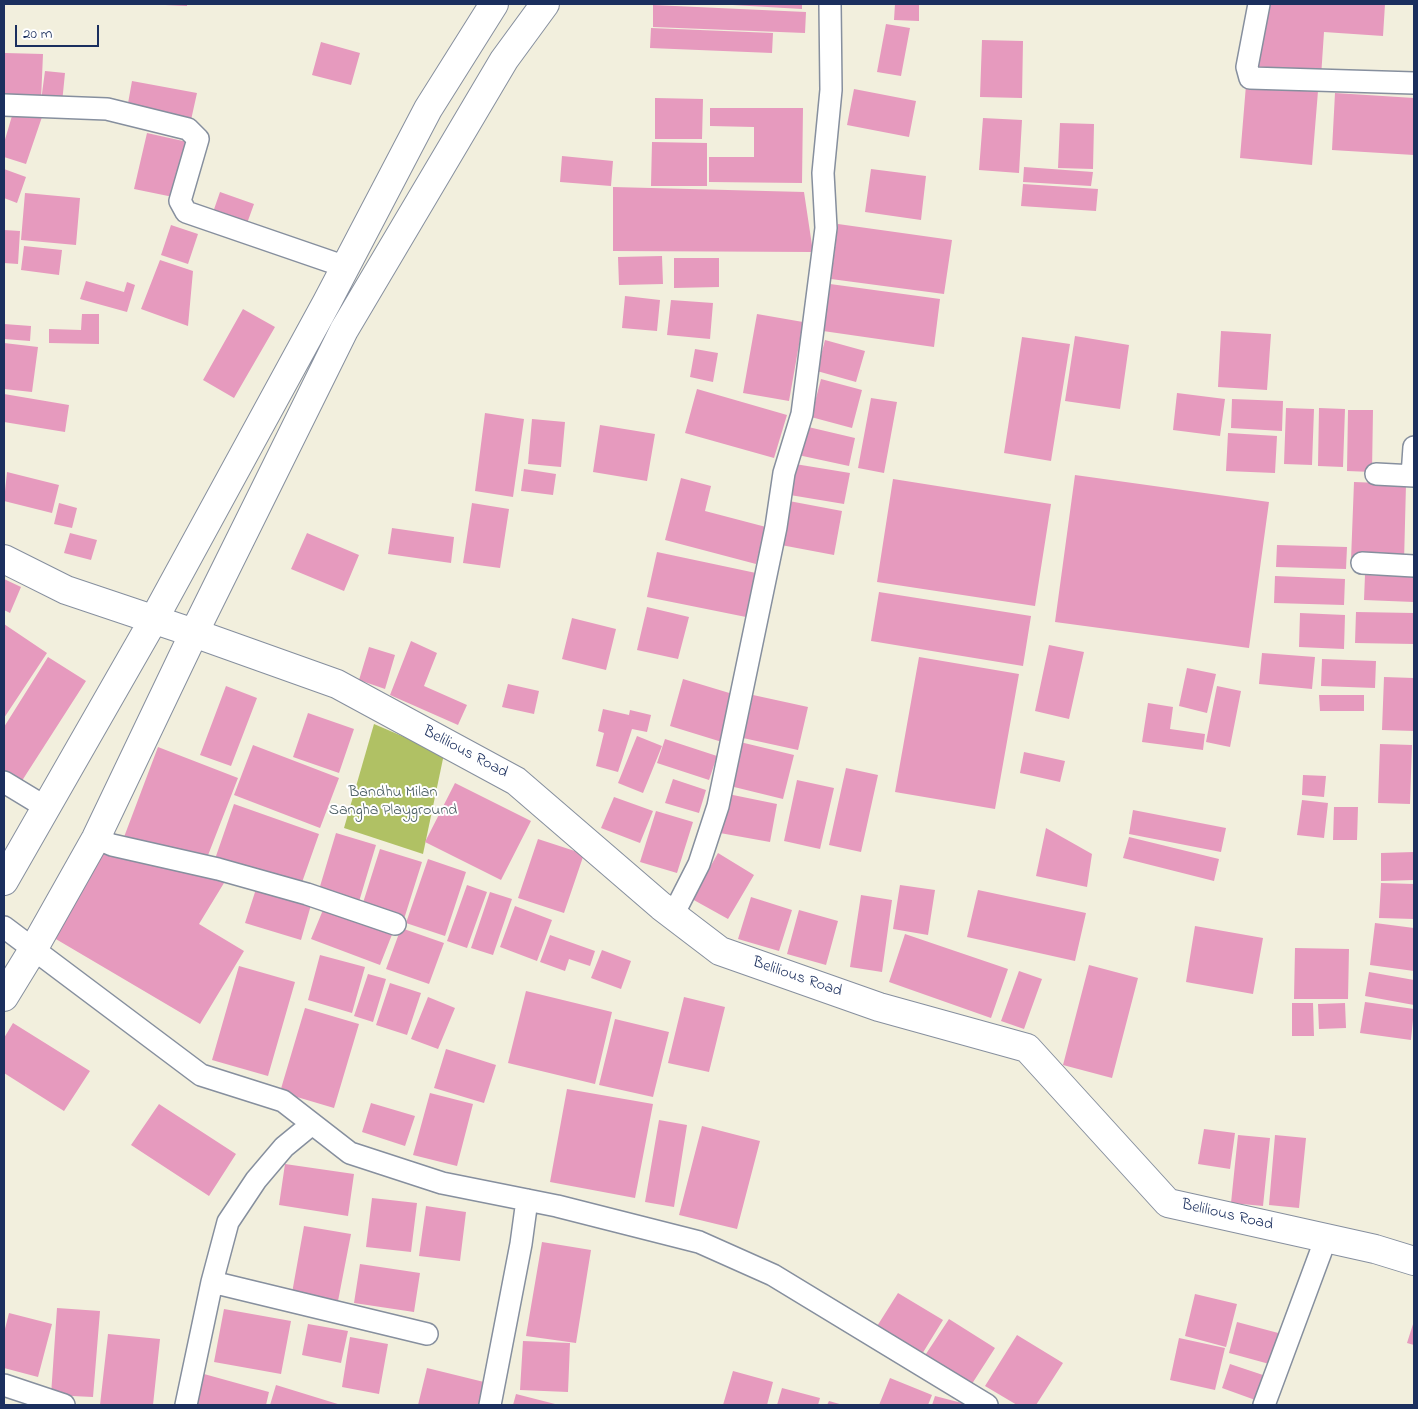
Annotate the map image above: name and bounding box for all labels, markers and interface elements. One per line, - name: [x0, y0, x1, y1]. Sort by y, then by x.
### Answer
- scale bar: [18, 15, 101, 47]
- text: 20 m: [23, 23, 52, 45]
- street label: Belilious Road: [419, 723, 511, 783]
- park label: Bandhu Milan Sangha Playground: [329, 783, 457, 821]
- street label: Belilious Road: [750, 954, 844, 1002]
- street label: Belilious Road: [1179, 1196, 1275, 1236]

